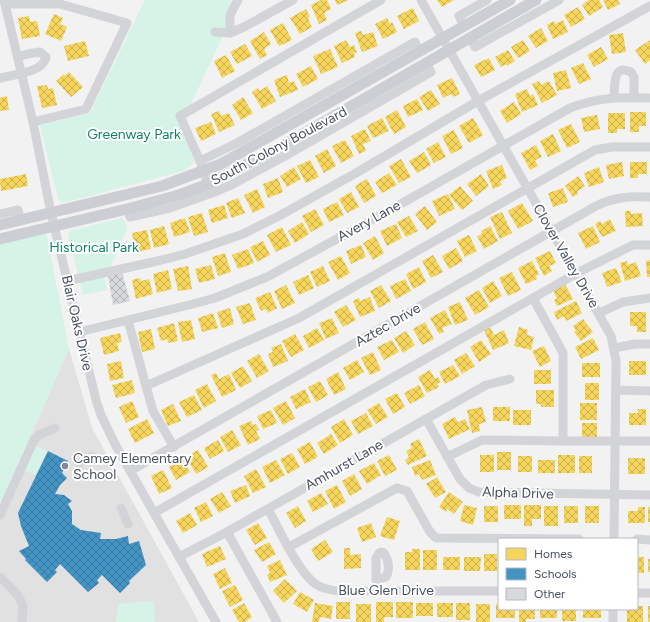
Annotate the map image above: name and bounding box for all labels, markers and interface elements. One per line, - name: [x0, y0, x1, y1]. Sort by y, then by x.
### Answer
- street label: South Colony Boulevard: [208, 103, 350, 189]
- park label: Greenway Park: [87, 126, 181, 143]
- street label: Avery Lane: [334, 197, 404, 245]
- street label: Clover Valley Drive: [529, 201, 603, 311]
- park label: Historical Park: [49, 239, 139, 256]
- street label: Blair Oaks Drive: [58, 274, 96, 373]
- street label: Aztec Drive: [352, 299, 424, 351]
- street label: Amhurst Lane: [302, 436, 386, 494]
- place label: Camey Elementary School: [73, 450, 192, 483]
- marker: Camey Elementary School: [60, 461, 70, 471]
- street label: Alpha Drive: [482, 483, 554, 503]
- legend: [498, 538, 638, 610]
- text: Homes: [534, 547, 573, 561]
- text: Schools: [534, 567, 577, 581]
- street label: Blue Glen Drive: [338, 582, 434, 599]
- text: Other: [534, 587, 565, 601]

